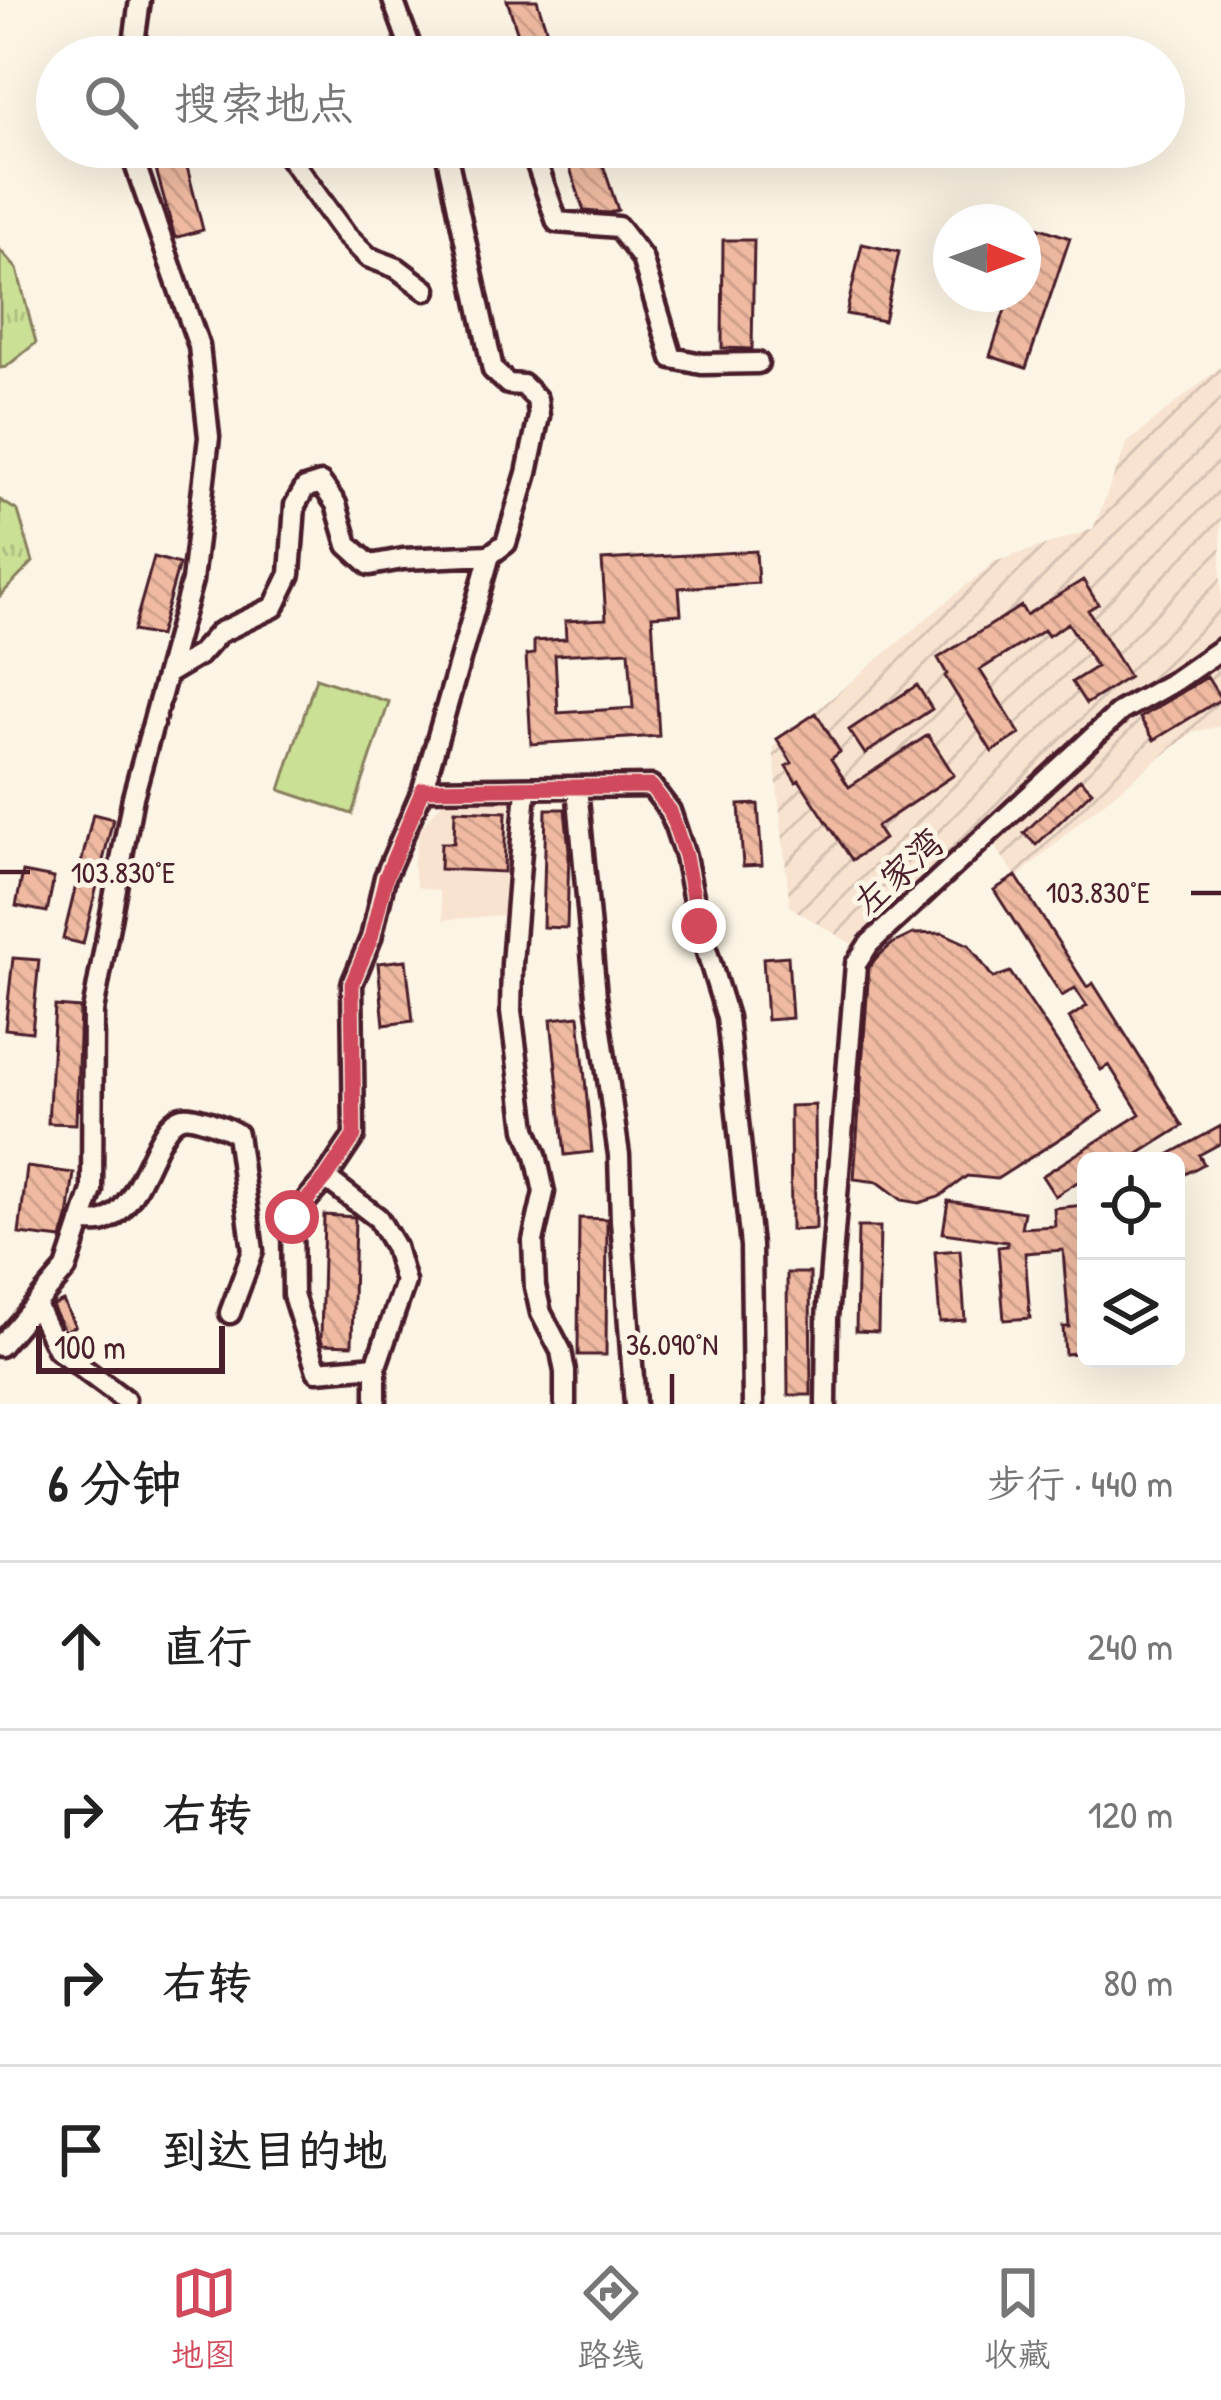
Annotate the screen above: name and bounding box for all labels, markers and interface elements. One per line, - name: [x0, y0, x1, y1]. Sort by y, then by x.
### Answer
- search box: [36, 36, 1185, 168]
- icon: search: [78, 69, 144, 135]
- text: 搜索地点: [174, 72, 354, 133]
- north arrow: [933, 204, 1041, 312]
- street label: 左家湾: [841, 817, 954, 926]
- text: 103.830°E: [71, 852, 175, 892]
- text: 103.830°E: [1046, 872, 1150, 912]
- route end: [672, 899, 726, 953]
- map controls: [1077, 1152, 1185, 1368]
- button: locate: [1077, 1152, 1185, 1260]
- route start: [265, 1190, 319, 1244]
- button: layers: [1077, 1260, 1185, 1368]
- scale bar: [36, 1320, 225, 1373]
- text: 36.090°N: [626, 1324, 718, 1364]
- text: 100 m: [54, 1325, 126, 1369]
- text: 6 分钟: [48, 1448, 182, 1517]
- text: 步行 · 440 m: [987, 1456, 1173, 1509]
- icon: ahead: [48, 1613, 114, 1679]
- text: 直行: [162, 1615, 252, 1676]
- text: 240 m: [1087, 1619, 1173, 1672]
- icon: right: [48, 1781, 114, 1847]
- text: 右转: [162, 1783, 252, 1844]
- text: 120 m: [1088, 1787, 1173, 1840]
- icon: right: [48, 1949, 114, 2015]
- text: 右转: [162, 1951, 252, 2012]
- text: 80 m: [1103, 1955, 1173, 2008]
- icon: arrive: [48, 2117, 114, 2183]
- text: 到达目的地: [162, 2119, 387, 2180]
- tab: 地图: [171, 2260, 237, 2376]
- tab: 路线: [578, 2260, 644, 2376]
- tab: 收藏: [985, 2260, 1051, 2376]

